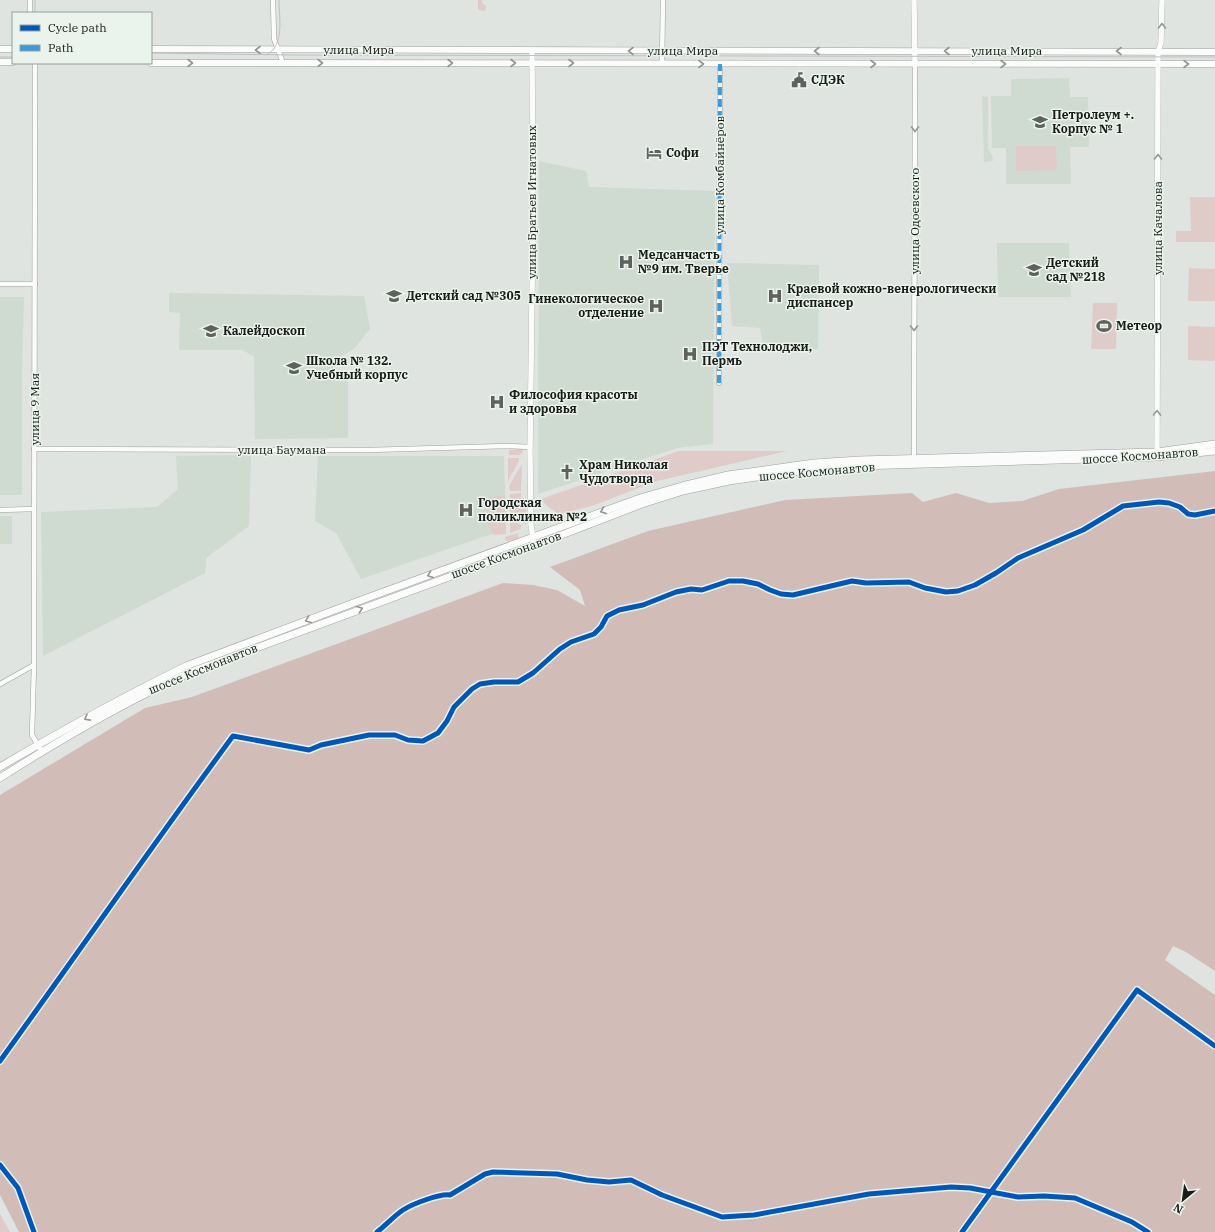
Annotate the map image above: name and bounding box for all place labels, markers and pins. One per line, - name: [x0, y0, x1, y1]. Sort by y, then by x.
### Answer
- public building icon: СДЭК: [790, 71, 808, 89]
- place label: СДЭК: [811, 72, 845, 87]
- place label: Петролеум +. Корпус № 1: [1052, 107, 1134, 136]
- school or university icon: Петролеум +. Корпус № 1: [1031, 113, 1049, 131]
- hotel icon: Софи: [645, 144, 663, 162]
- place label: Софи: [666, 145, 699, 160]
- place label: Медсанчасть №9 им. Тверье: [638, 247, 729, 276]
- hospital icon: Медсанчасть №9 им. Тверье: [617, 253, 635, 271]
- place label: Детский сад №218: [1046, 255, 1105, 284]
- school or university icon: Детский сад №218: [1025, 261, 1043, 279]
- place label: Краевой кожно-венерологически диспансер: [787, 281, 996, 310]
- school or university icon: Детский сад №305: [385, 287, 403, 305]
- hospital icon: Краевой кожно-венерологически диспансер: [766, 287, 784, 305]
- place label: Детский сад №305: [406, 288, 521, 303]
- place label: Гинекологическое отделение: [528, 291, 644, 320]
- hospital icon: Гинекологическое отделение: [647, 297, 665, 315]
- sports icon: Метеор: [1095, 317, 1113, 335]
- place label: Метеор: [1116, 318, 1162, 333]
- school or university icon: Калейдоскоп: [202, 322, 220, 340]
- place label: Калейдоскоп: [223, 323, 305, 338]
- place label: ПЭТ Технолоджи, Пермь: [702, 339, 812, 368]
- hospital icon: ПЭТ Технолоджи, Пермь: [681, 345, 699, 363]
- place label: Школа № 132. Учебный корпус: [306, 353, 408, 382]
- school or university icon: Школа № 132. Учебный корпус: [285, 359, 303, 377]
- place label: Философия красоты и здоровья: [509, 387, 638, 416]
- hospital icon: Философия красоты и здоровья: [488, 393, 506, 411]
- place label: Храм Николая Чудотворца: [579, 457, 668, 486]
- church icon: Храм Николая Чудотворца: [558, 463, 576, 481]
- place label: Городская поликлиника №2: [478, 495, 587, 524]
- hospital icon: Городская поликлиника №2: [457, 501, 475, 519]

